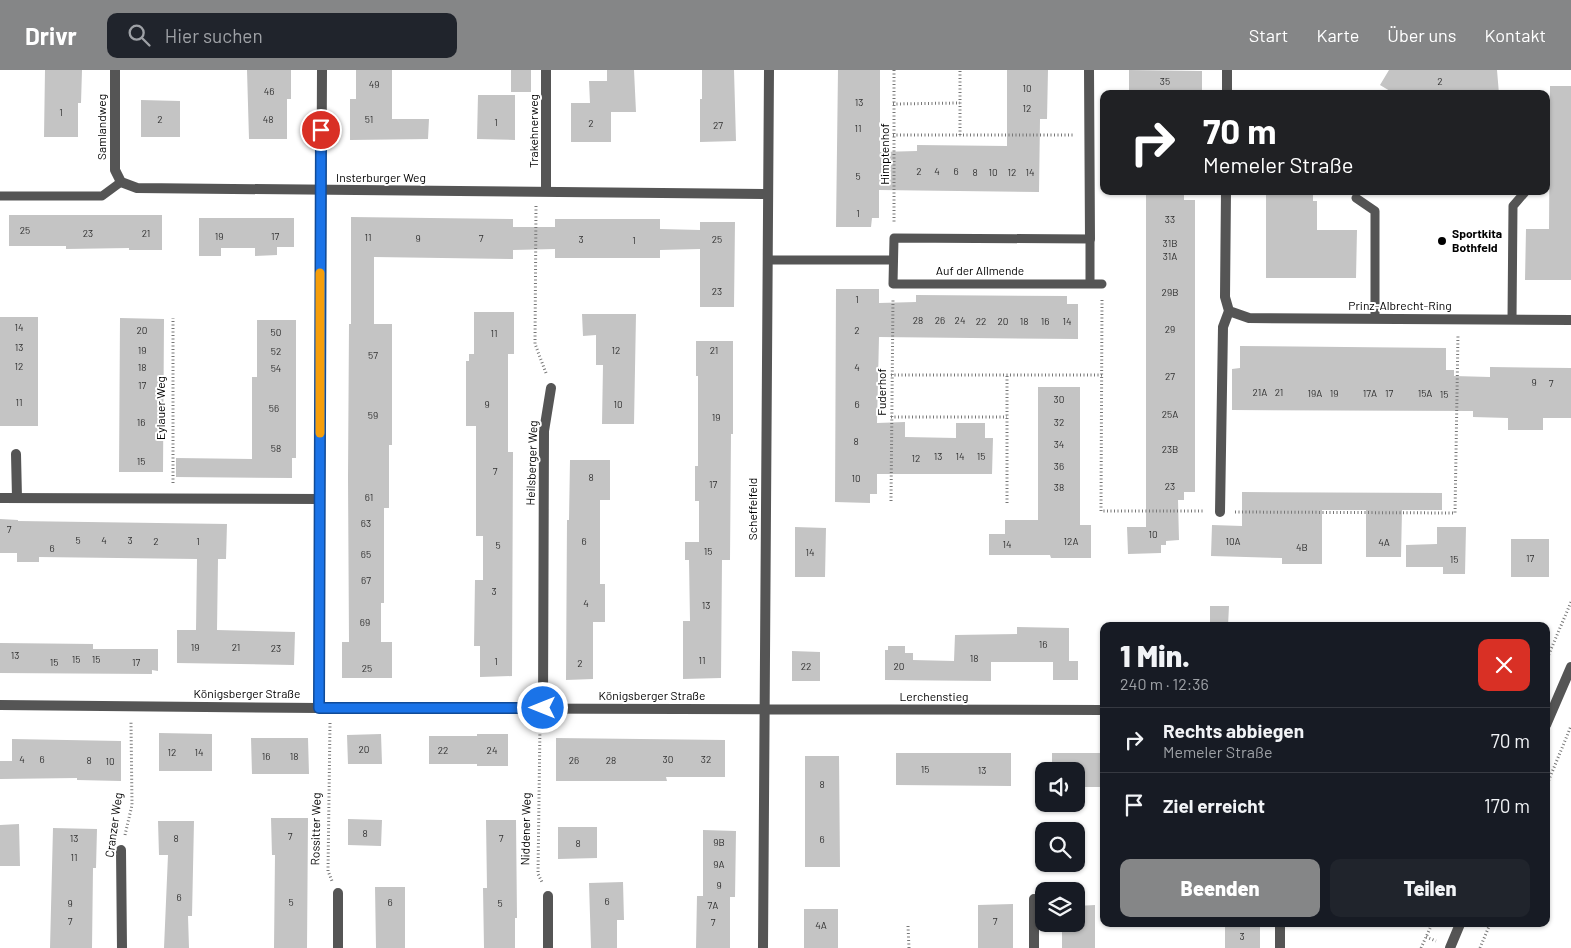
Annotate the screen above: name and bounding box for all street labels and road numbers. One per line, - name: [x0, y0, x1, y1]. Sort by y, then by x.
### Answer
- street label: Samlandweg: [94, 94, 108, 160]
- street label: Trakehnerweg: [526, 94, 540, 168]
- street label: Himptenhof: [877, 123, 891, 185]
- street label: Insterburger Weg: [336, 170, 426, 184]
- street label: Auf der Allmende: [936, 263, 1024, 277]
- street label: Prinz-Albrecht-Ring: [1348, 298, 1452, 312]
- street label: Fuderhof: [874, 368, 888, 416]
- street label: Eylauer Weg: [153, 376, 167, 440]
- street label: Heilsberger Weg: [523, 420, 539, 506]
- street label: Scheffelfeld: [745, 478, 759, 540]
- street label: Königsberger Straße: [194, 686, 300, 700]
- street label: Königsberger Straße: [599, 688, 705, 702]
- street label: Lerchenstieg: [899, 689, 969, 703]
- street label: Cranzer Weg: [102, 791, 124, 858]
- street label: Rossitter Weg: [307, 792, 323, 865]
- street label: Niddener Weg: [517, 792, 533, 866]

